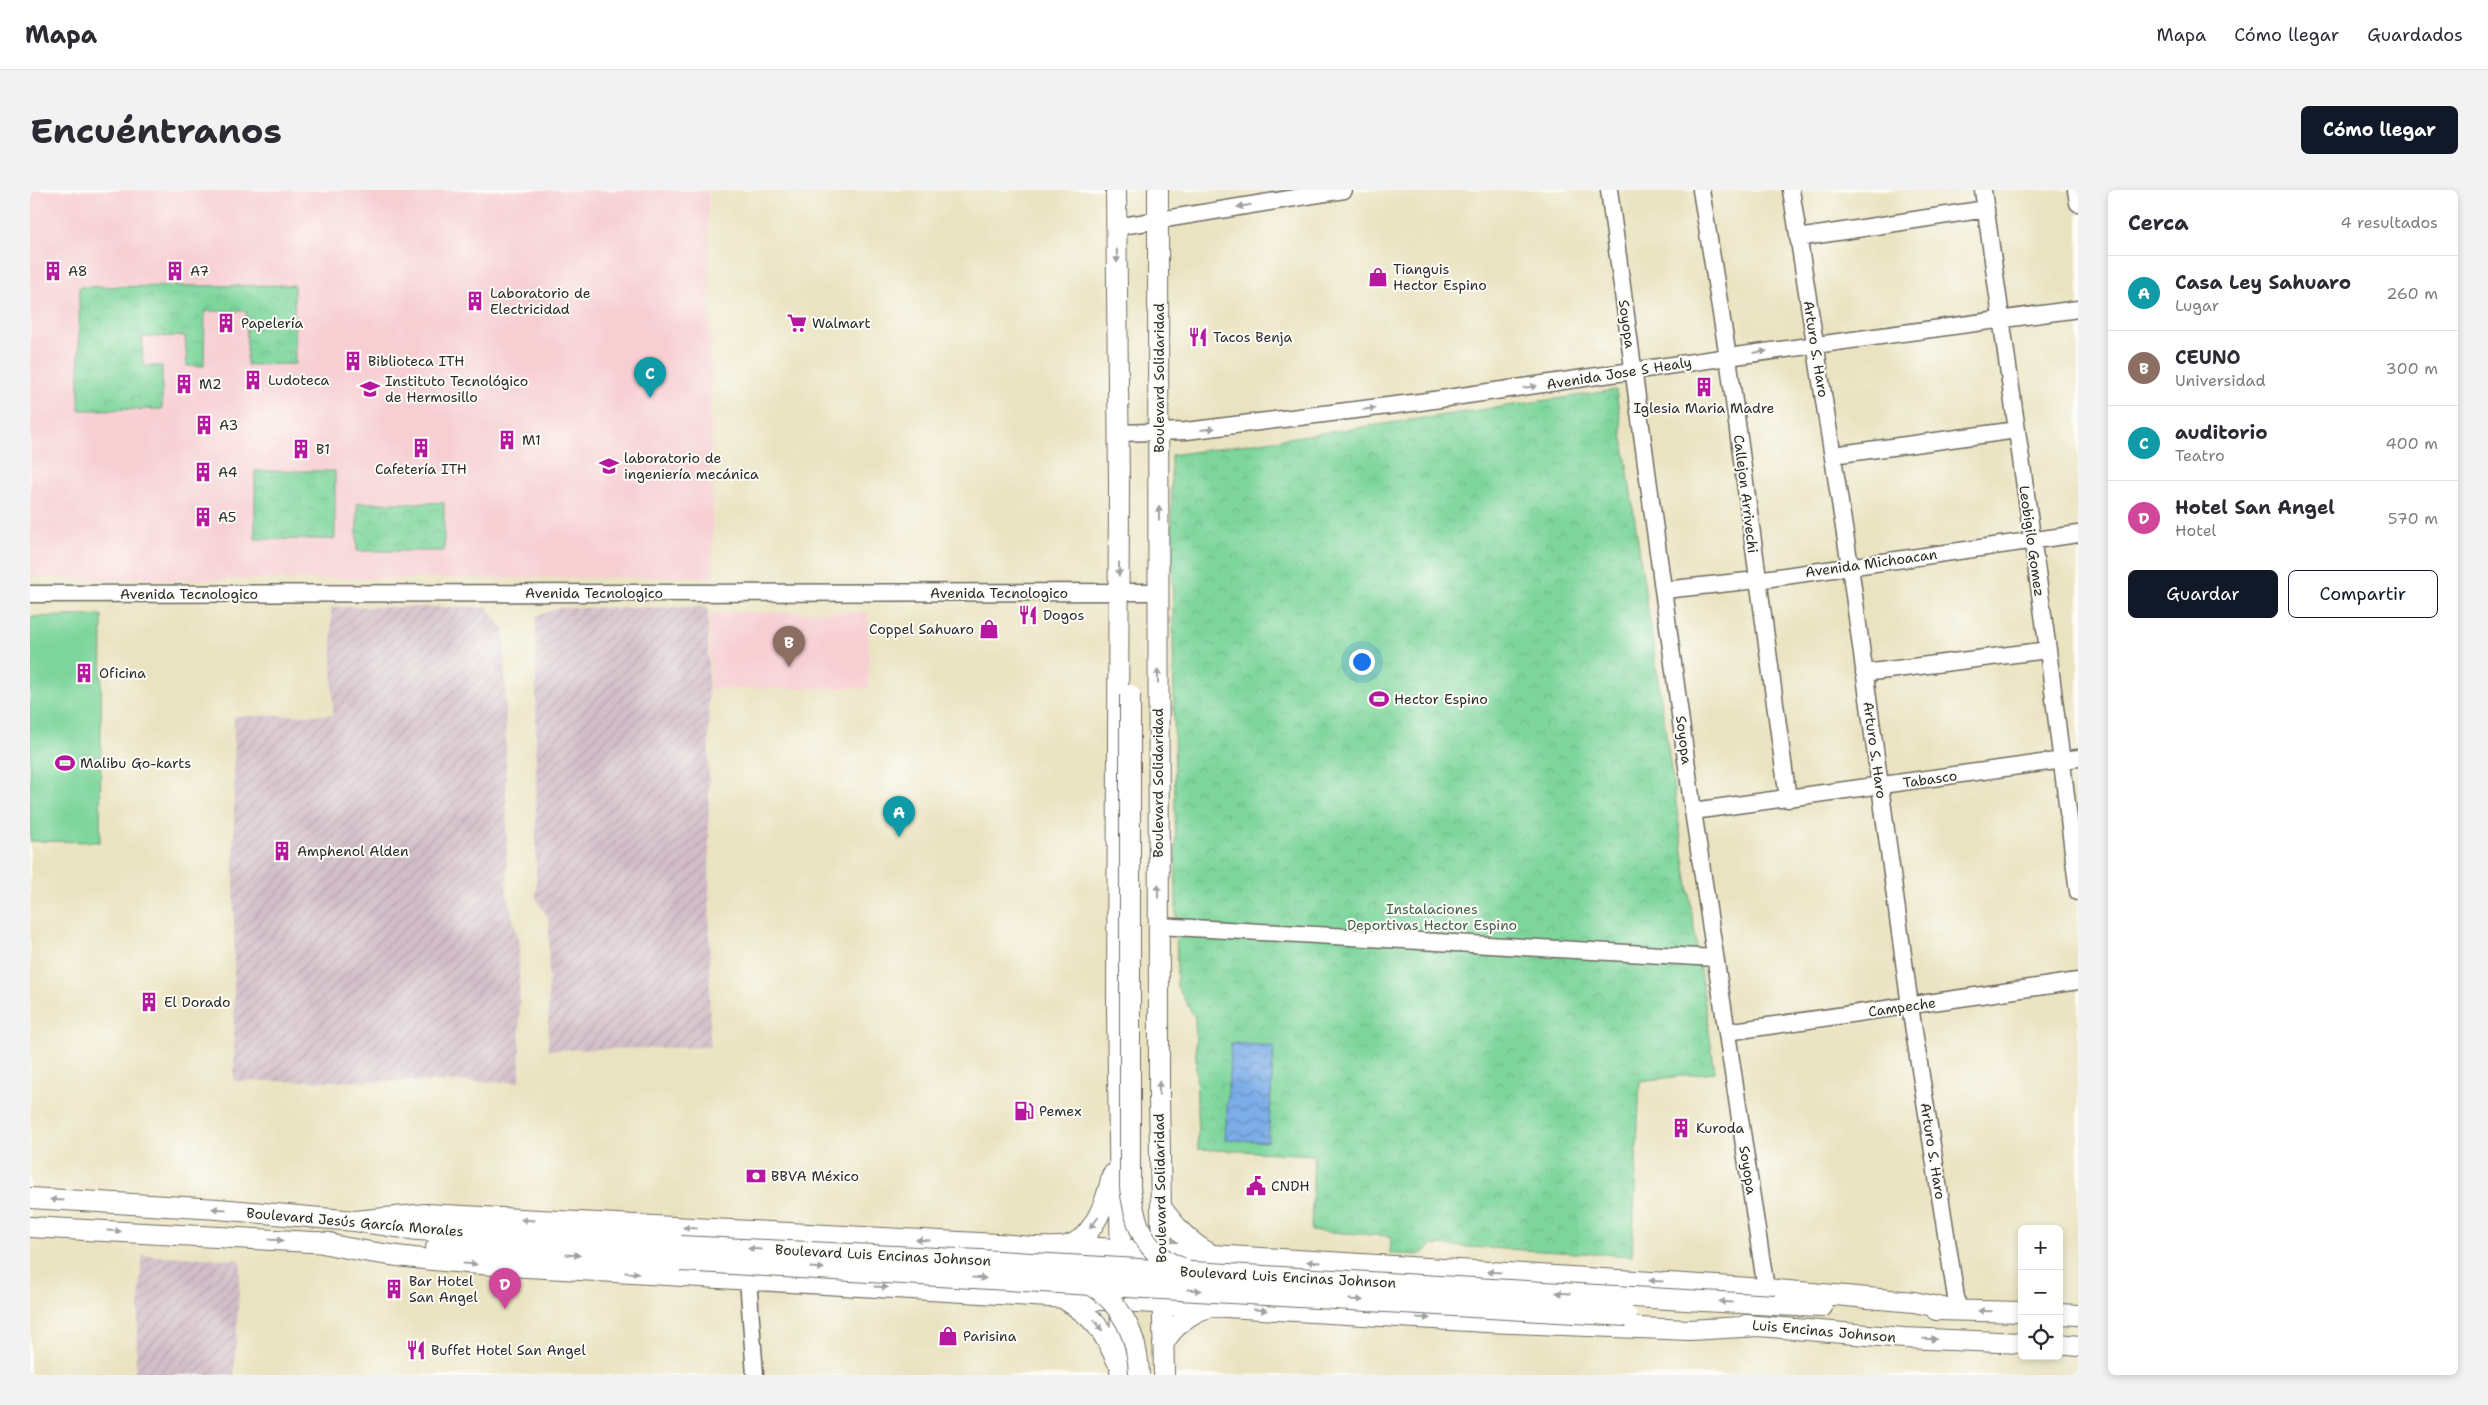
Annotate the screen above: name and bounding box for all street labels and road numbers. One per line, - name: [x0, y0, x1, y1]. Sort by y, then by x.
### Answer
- street label: Soyopa: [1615, 298, 1639, 350]
- street label: Arturo S. Haro: [1799, 299, 1833, 399]
- street label: Boulevard Solidaridad: [1150, 303, 1168, 453]
- street label: Avenida Jose S Healy: [1545, 353, 1693, 393]
- street label: Callejon Arrivechi: [1730, 434, 1762, 554]
- street label: Leobigilo Gomez: [2015, 484, 2049, 598]
- street label: Avenida Michoacan: [1804, 545, 1939, 581]
- street label: Avenida Tecnologico: [525, 584, 663, 602]
- street label: Avenida Tecnologico: [930, 584, 1068, 602]
- street label: Avenida Tecnologico: [120, 585, 258, 603]
- street label: Arturo S. Haro: [1859, 700, 1891, 800]
- street label: Boulevard Solidaridad: [1149, 708, 1167, 858]
- street label: Soyopa: [1672, 715, 1696, 766]
- street label: Tabasco: [1902, 766, 1958, 792]
- street label: Campeche: [1867, 993, 1937, 1021]
- street label: Arturo S. Haro: [1916, 1101, 1950, 1201]
- street label: Boulevard Solidaridad: [1150, 1113, 1170, 1263]
- street label: Soyopa: [1735, 1144, 1761, 1196]
- street label: Boulevard Jesús García Morales: [246, 1204, 464, 1240]
- street label: Boulevard Luis Encinas Johnson: [775, 1240, 992, 1270]
- street label: Boulevard Luis Encinas Johnson: [1180, 1262, 1397, 1292]
- street label: Luis Encinas Johnson: [1751, 1316, 1897, 1346]

